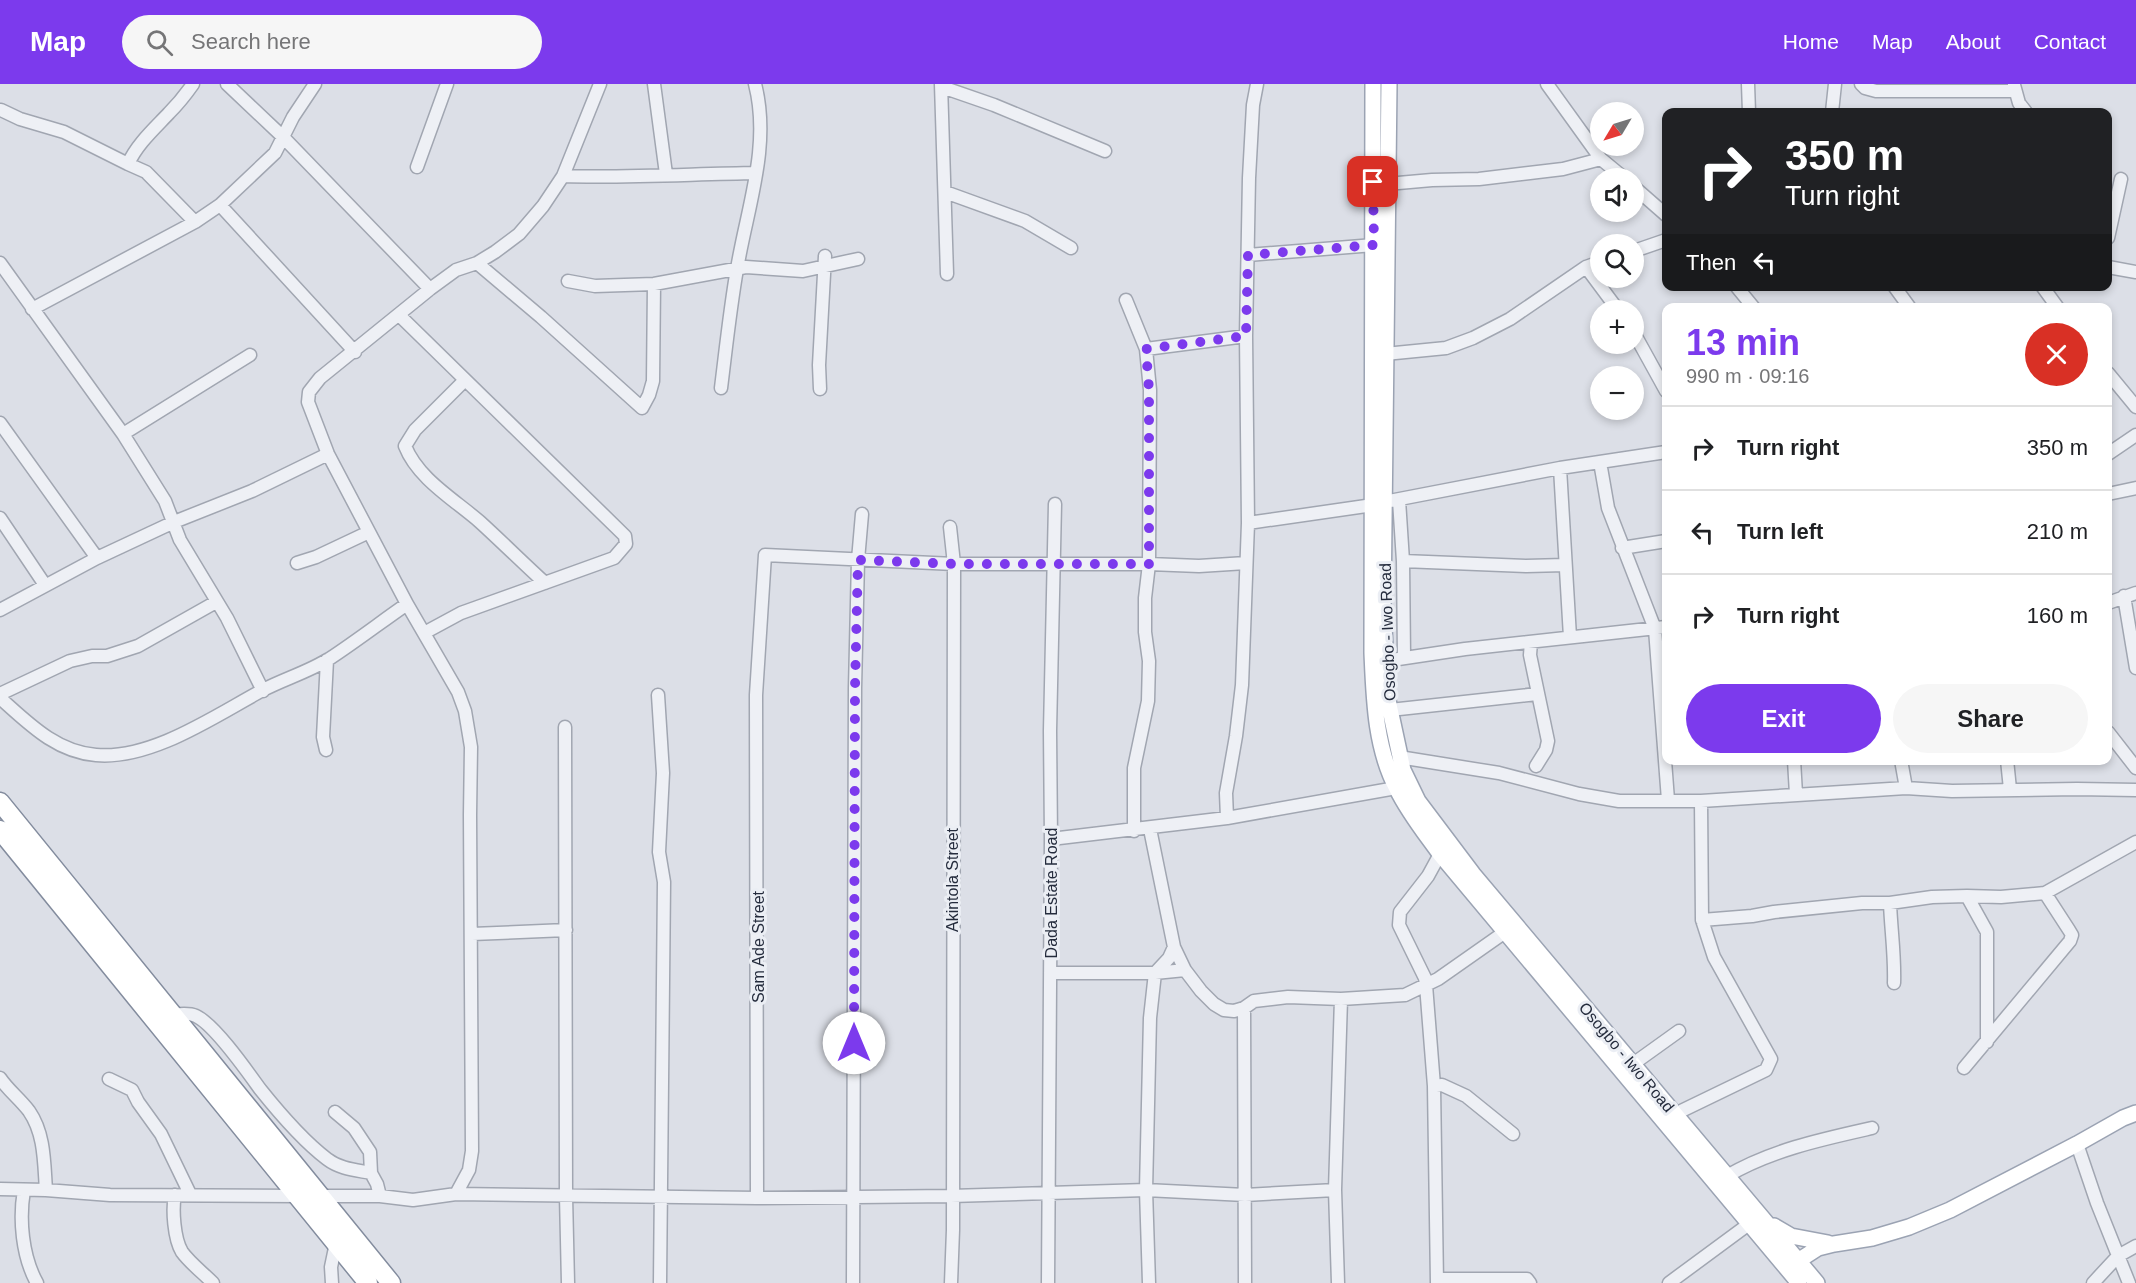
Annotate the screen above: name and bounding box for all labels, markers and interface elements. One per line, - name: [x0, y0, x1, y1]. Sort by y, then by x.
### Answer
- search box: [122, 15, 542, 69]
- text: Map: [30, 26, 86, 57]
- icon: search: [143, 26, 176, 59]
- text: Search here: [191, 29, 311, 54]
- text: Home: [1783, 30, 1839, 53]
- text: Map: [1872, 30, 1913, 53]
- text: About: [1946, 30, 2001, 53]
- text: Contact: [2034, 30, 2106, 53]
- north arrow: [1590, 102, 1644, 156]
- map controls: [1590, 102, 1644, 420]
- icon: right: [1686, 132, 1764, 210]
- text: 350 m: [1785, 132, 1904, 179]
- pin: [1347, 156, 1398, 207]
- icon: arrive: [1356, 165, 1389, 198]
- button: sound: [1590, 168, 1644, 222]
- text: Turn right: [1785, 181, 1900, 211]
- button: search: [1590, 234, 1644, 288]
- icon: left: [1748, 246, 1781, 279]
- text: Then: [1686, 250, 1736, 275]
- button: +: [1590, 300, 1644, 354]
- text: 13 min: [1686, 322, 1800, 363]
- button: close: [2025, 323, 2088, 386]
- text: 990 m · 09:16: [1686, 365, 1809, 387]
- button: −: [1590, 366, 1644, 420]
- icon: right: [1686, 432, 1719, 465]
- text: Turn right: [1737, 435, 1839, 460]
- text: 350 m: [2027, 435, 2088, 460]
- icon: left: [1686, 516, 1719, 549]
- text: Turn left: [1737, 519, 1823, 544]
- text: 210 m: [2027, 519, 2088, 544]
- street label: Osogbo - Iwo Road: [1377, 563, 1398, 701]
- icon: right: [1686, 600, 1719, 633]
- text: Turn right: [1737, 603, 1839, 628]
- text: 160 m: [2027, 603, 2088, 628]
- button: Exit: [1686, 684, 1881, 753]
- button: Share: [1893, 684, 2088, 753]
- street label: Akintola Street: [944, 827, 961, 932]
- street label: Dada Estate Road: [1043, 828, 1060, 958]
- street label: Sam Ade Street: [750, 890, 767, 1003]
- street label: Osogbo - Iwo Road: [1576, 999, 1677, 1116]
- position arrow: [822, 1011, 886, 1075]

